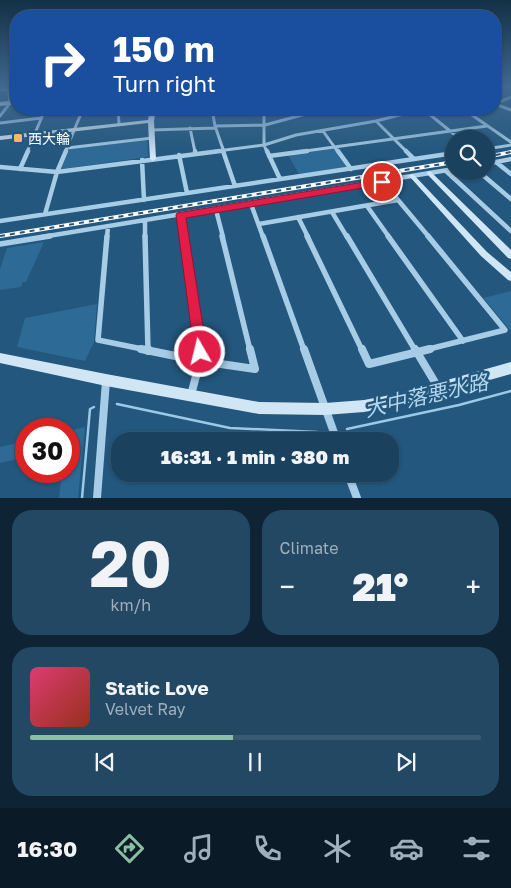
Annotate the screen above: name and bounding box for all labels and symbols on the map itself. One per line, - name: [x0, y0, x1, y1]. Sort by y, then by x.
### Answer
- place label: 西大輪: [28, 130, 70, 147]
- marker: 西大輪: [12, 132, 24, 144]
- pin: [361, 161, 403, 203]
- position arrow: [173, 325, 225, 377]
- water label: 大中落悪水路: [362, 368, 492, 422]
- speed limit sign: 30: [15, 418, 80, 483]

